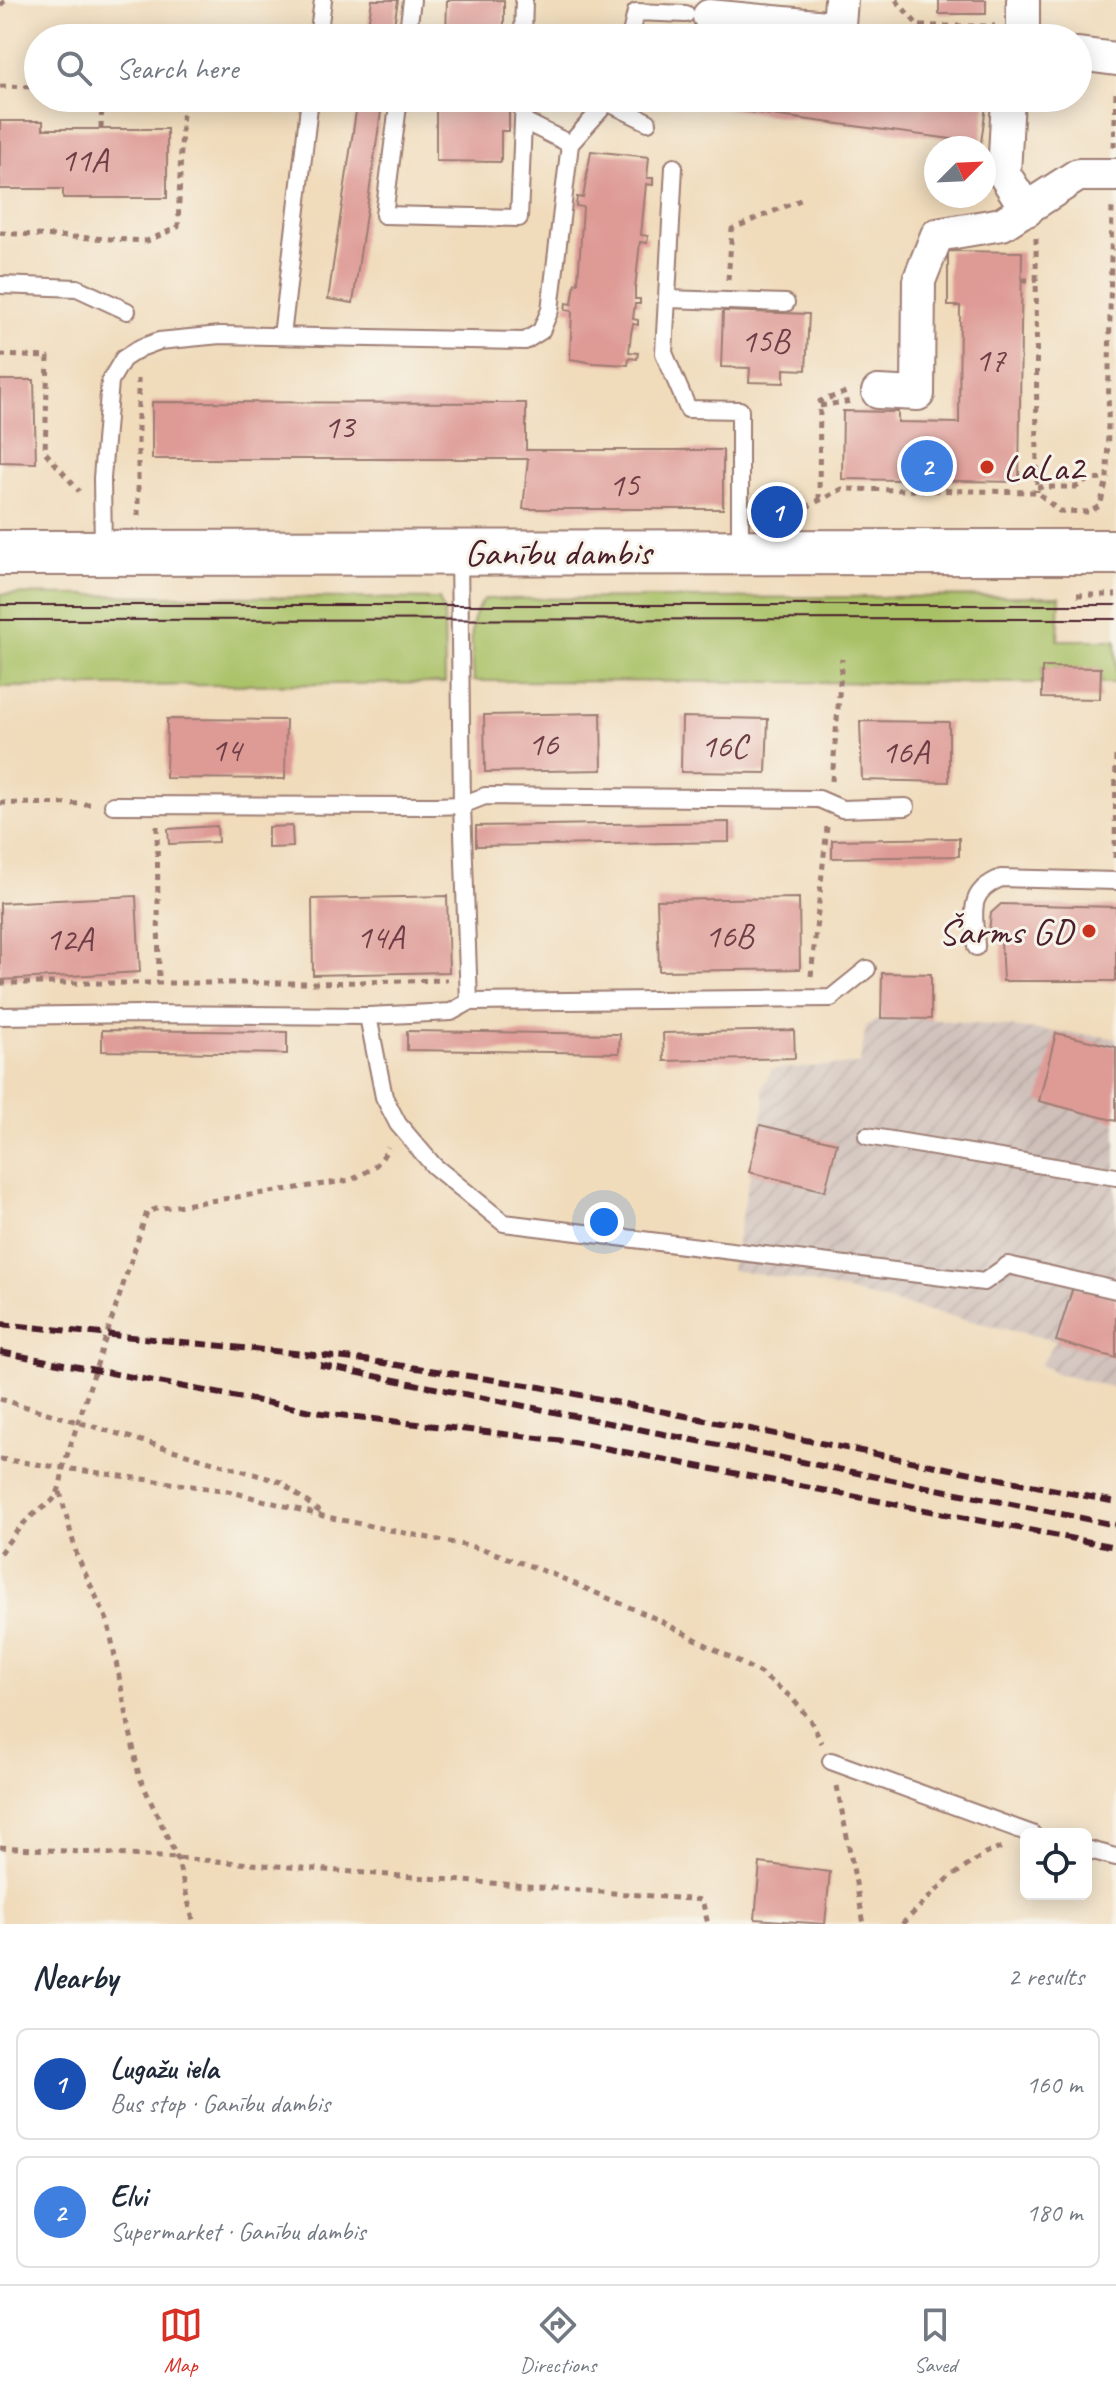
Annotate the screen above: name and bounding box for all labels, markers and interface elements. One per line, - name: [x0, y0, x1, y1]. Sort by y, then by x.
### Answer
- search box: [24, 24, 1092, 112]
- icon: search: [52, 46, 96, 90]
- text: Search here: [116, 49, 238, 87]
- north arrow: [924, 136, 996, 208]
- house number: 11A: [60, 138, 110, 181]
- house number: 15B: [741, 319, 791, 362]
- house number: 17: [975, 338, 1007, 381]
- house number: 13: [324, 405, 357, 448]
- pin: 2: [901, 436, 953, 496]
- place label: LaLa2: [1003, 444, 1087, 491]
- marker: LaLa2: [978, 458, 996, 476]
- house number: 15: [609, 463, 641, 506]
- pin: 1: [751, 482, 803, 542]
- street label: Ganību dambis: [465, 529, 654, 576]
- house number: 16: [528, 722, 560, 765]
- house number: 16C: [701, 724, 750, 767]
- house number: 14: [211, 728, 245, 771]
- house number: 16A: [881, 730, 931, 773]
- place label: Šarms GD: [938, 908, 1076, 955]
- house number: 16B: [705, 914, 755, 957]
- house number: 14A: [356, 915, 406, 958]
- house number: 12A: [45, 917, 95, 960]
- marker: Šarms GD: [1080, 922, 1098, 940]
- your location: [584, 1202, 624, 1242]
- map controls: [1020, 1828, 1092, 1900]
- button: locate: [1020, 1828, 1092, 1900]
- text: Nearby: [32, 1955, 118, 1998]
- text: 2 results: [1008, 1960, 1084, 1993]
- text: Lugažu iela: [110, 2049, 218, 2087]
- text: 1: [54, 2068, 66, 2101]
- text: 160 m: [1026, 2068, 1082, 2101]
- text: Bus stop · Ganību dambis: [110, 2087, 330, 2120]
- text: Elvi: [110, 2177, 147, 2215]
- text: 2: [54, 2196, 66, 2229]
- text: 180 m: [1026, 2196, 1082, 2229]
- text: Supermarket · Ganību dambis: [110, 2215, 366, 2248]
- tab: Map: [159, 2303, 203, 2379]
- tab: Directions: [520, 2303, 596, 2379]
- tab: Saved: [913, 2303, 957, 2379]

